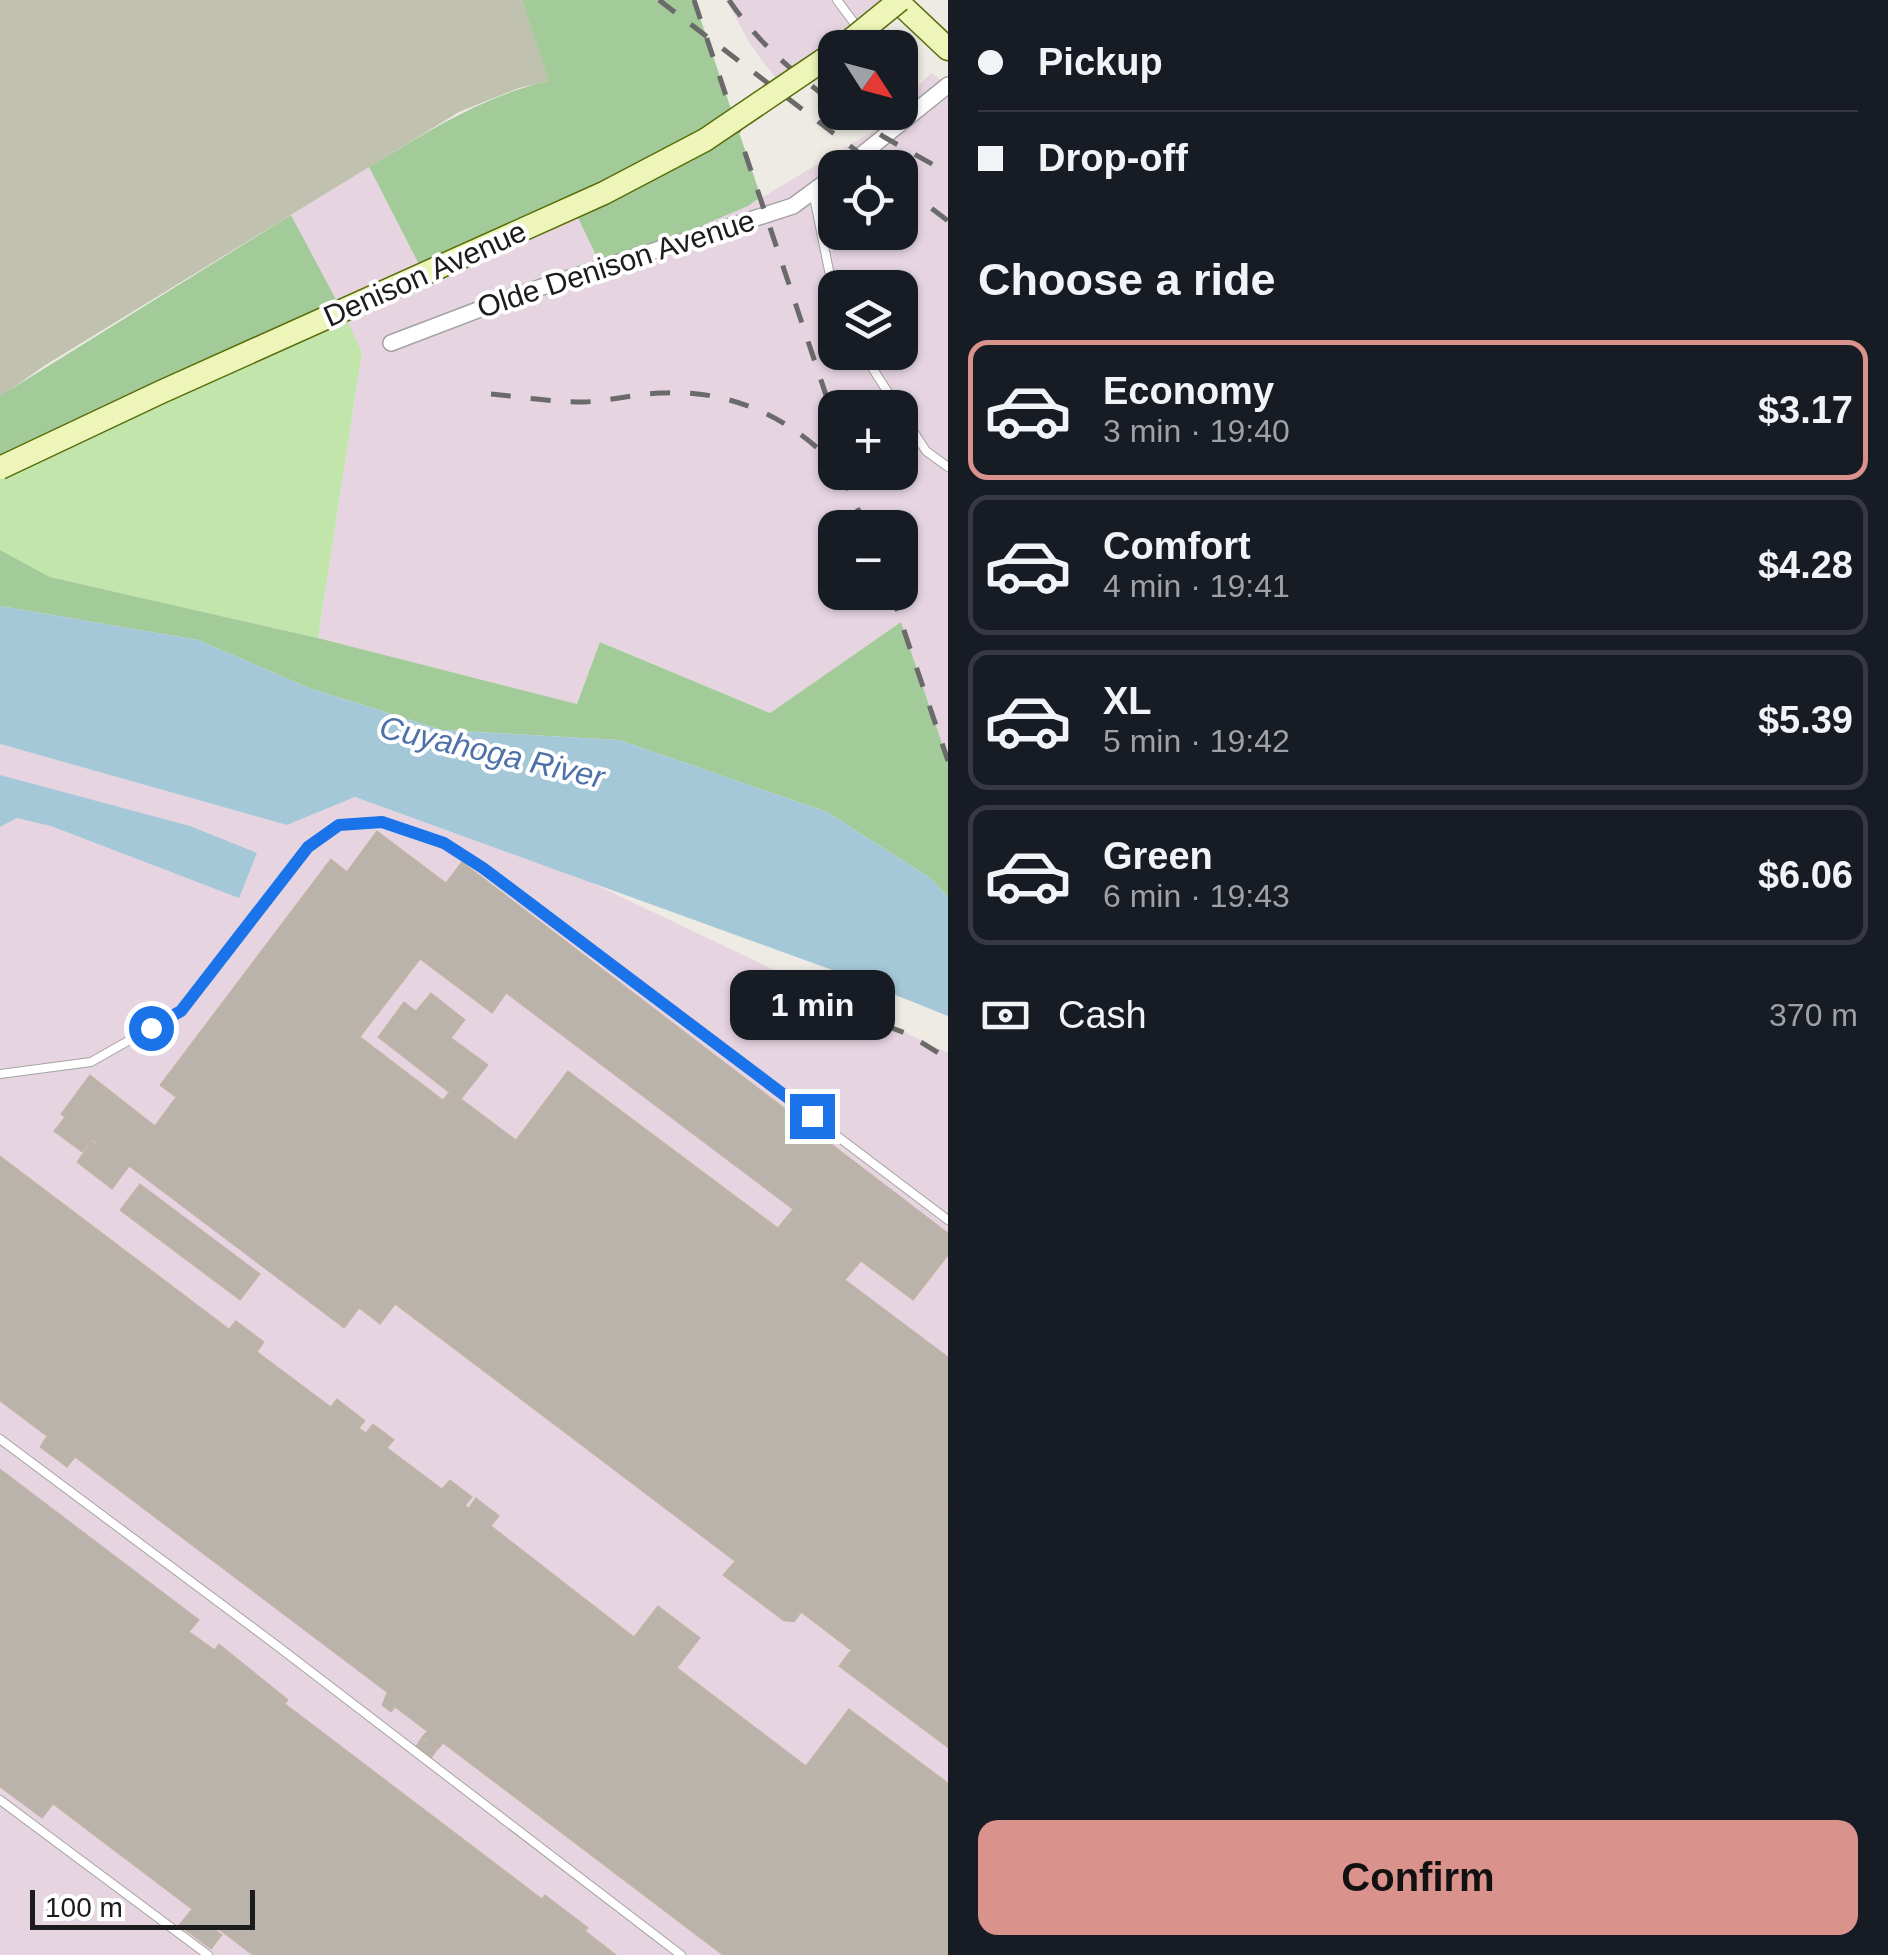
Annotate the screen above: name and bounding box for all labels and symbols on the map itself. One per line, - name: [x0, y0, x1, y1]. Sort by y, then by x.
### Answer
- north arrow: [818, 30, 918, 130]
- street label: Olde Denison Avenue: [473, 203, 759, 324]
- street label: Denison Avenue: [319, 214, 531, 333]
- water label: Cuyahoga River: [376, 709, 609, 796]
- callout: 1 min: [730, 971, 894, 1041]
- route start: [129, 1006, 174, 1051]
- route end: [790, 1094, 835, 1139]
- scale bar: [30, 1885, 255, 1930]

